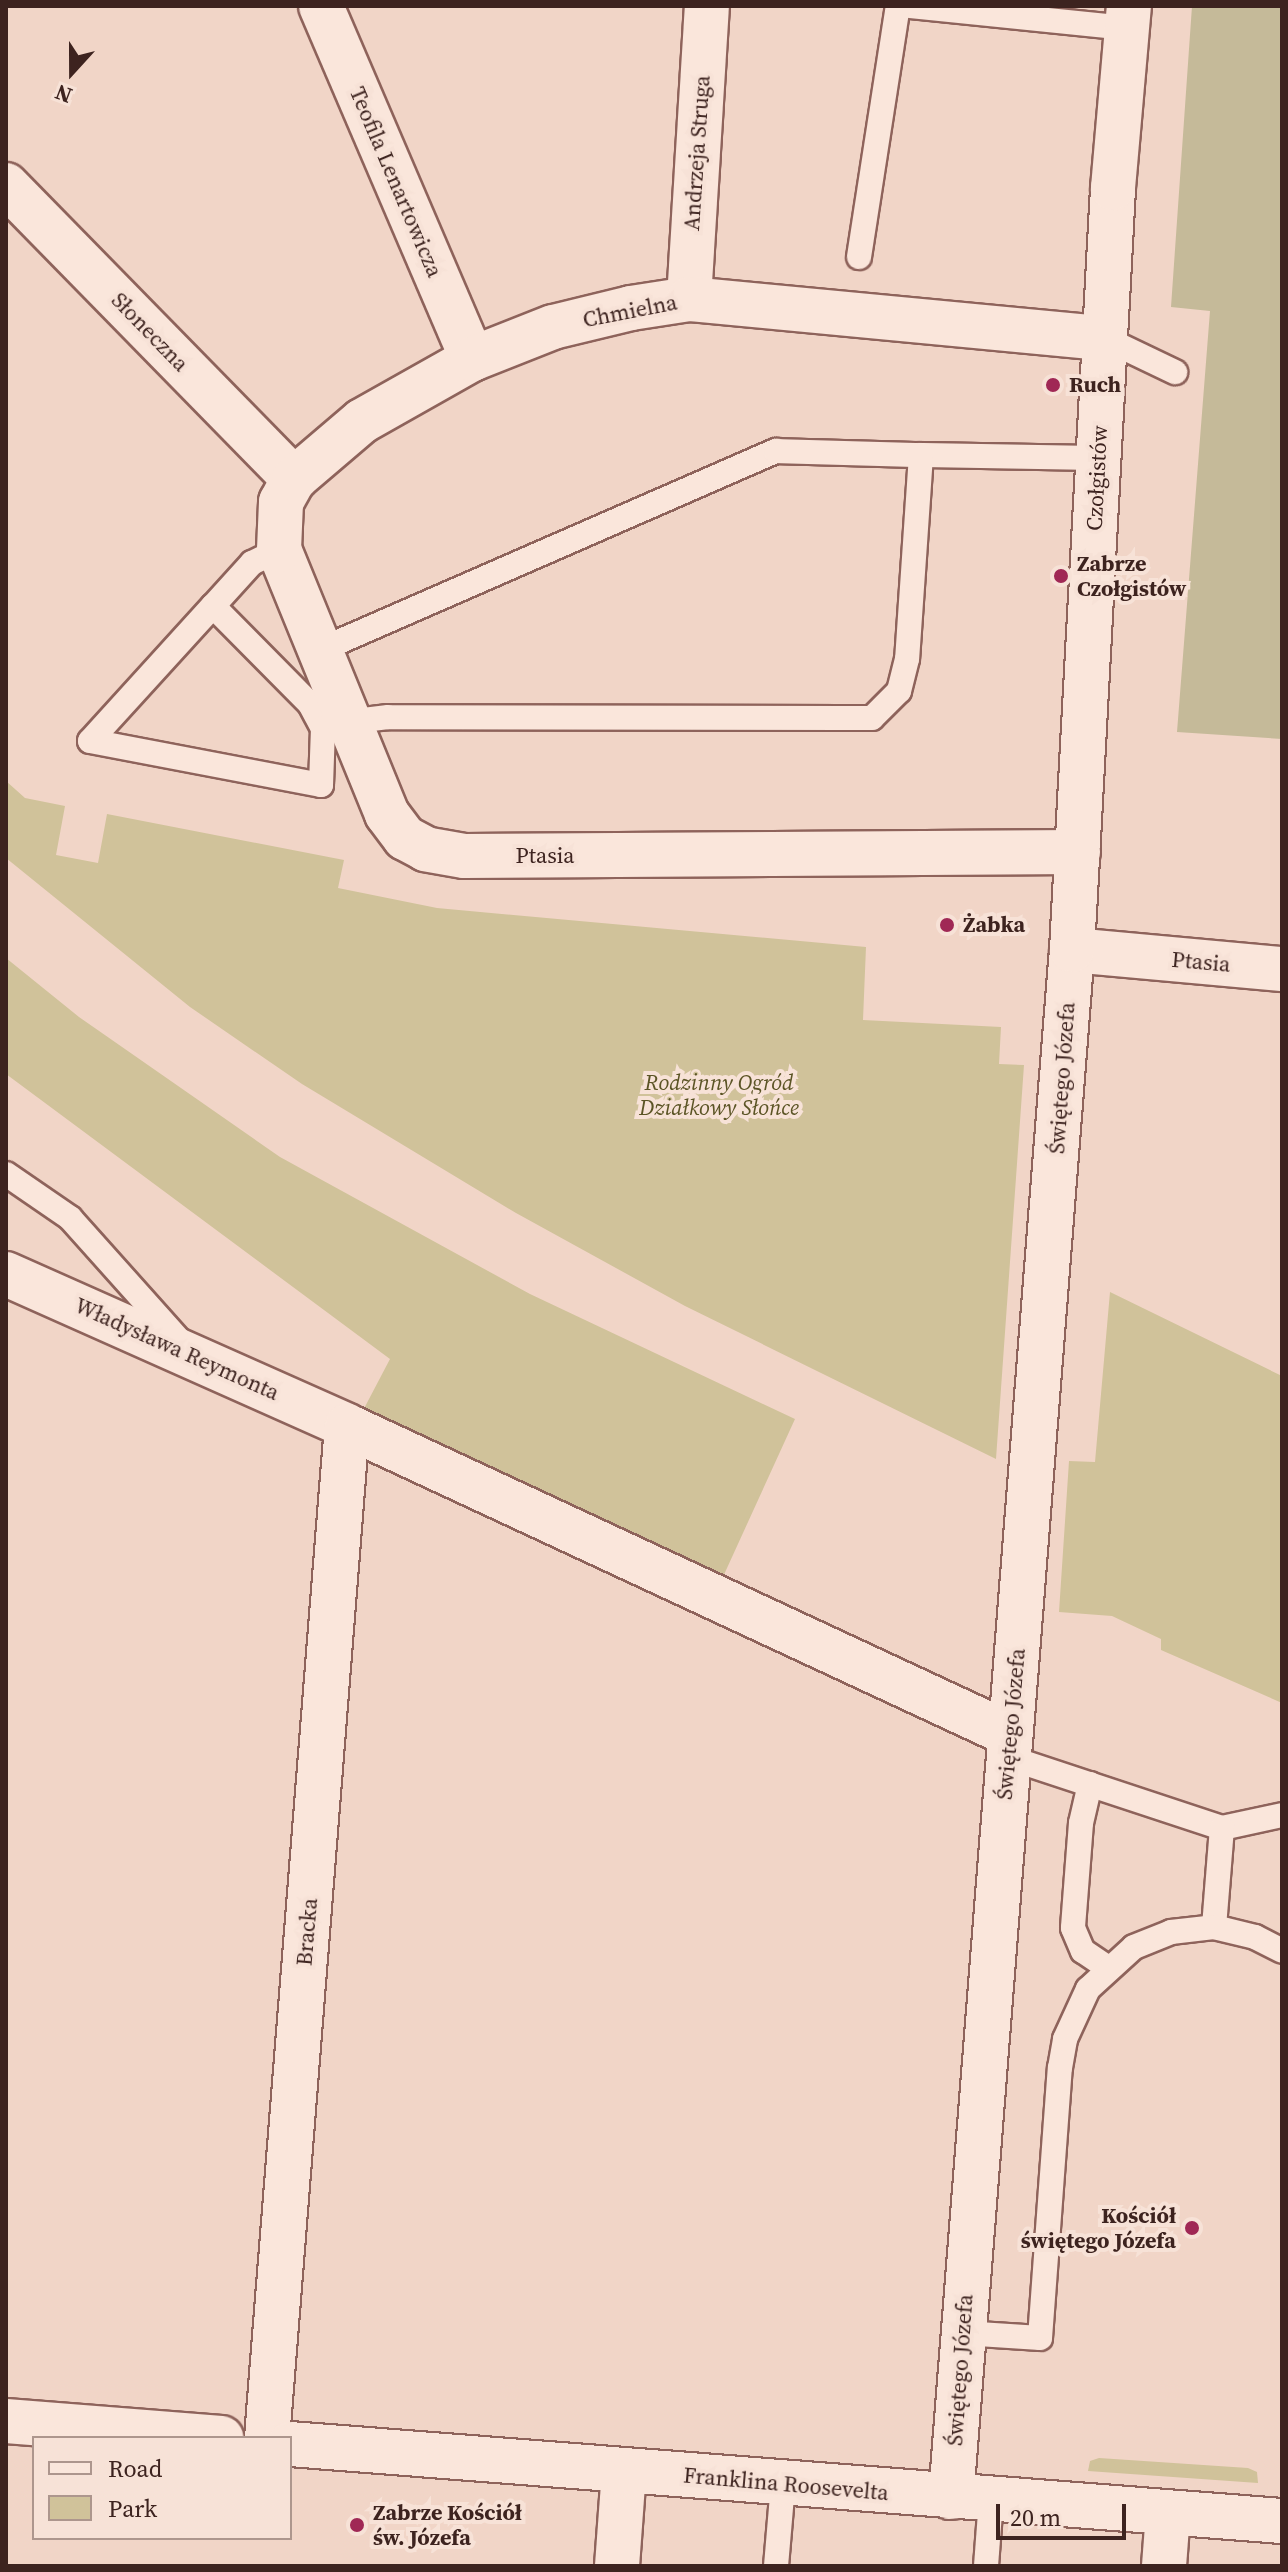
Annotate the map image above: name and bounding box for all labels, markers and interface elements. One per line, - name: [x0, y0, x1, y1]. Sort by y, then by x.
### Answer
- north arrow: [32, 32, 112, 112]
- street label: Andrzeja Struga: [678, 74, 716, 232]
- text: N: [51, 78, 76, 111]
- street label: Teofila Lenartowicza: [344, 83, 448, 281]
- street label: Słoneczna: [106, 287, 194, 377]
- street label: Chmielna: [581, 289, 679, 333]
- place label: Ruch: [1069, 372, 1121, 398]
- marker: Ruch: [1044, 376, 1062, 394]
- street label: Czołgistów: [1081, 425, 1113, 531]
- place label: Zabrze Czołgistów: [1077, 550, 1186, 602]
- marker: Zabrze Czołgistów: [1052, 567, 1070, 585]
- street label: Ptasia: [515, 843, 575, 869]
- place label: Żabka: [963, 912, 1025, 938]
- marker: Żabka: [938, 916, 956, 934]
- street label: Ptasia: [1170, 946, 1232, 978]
- street label: Świętego Józefa: [1044, 1001, 1080, 1155]
- park label: Rodzinny Ogród Działkowy Słońce: [639, 1069, 799, 1120]
- street label: Władysława Reymonta: [71, 1292, 283, 1406]
- street label: Świętego Józefa: [991, 1647, 1031, 1801]
- street label: Bracka: [291, 1897, 323, 1967]
- place label: Kościół świętego Józefa: [1021, 2202, 1176, 2254]
- marker: Kościół świętego Józefa: [1183, 2219, 1201, 2237]
- street label: Świętego Józefa: [942, 2293, 978, 2447]
- legend: [32, 2436, 292, 2540]
- text: Road: [108, 2452, 162, 2485]
- street label: Franklina Roosevelta: [682, 2462, 890, 2506]
- scale bar: [1000, 2488, 1130, 2538]
- text: Park: [108, 2492, 157, 2525]
- place label: Zabrze Kościół św. Józefa: [373, 2499, 522, 2550]
- text: 20 m: [1010, 2501, 1061, 2534]
- marker: Zabrze Kościół św. Józefa: [348, 2516, 366, 2534]

